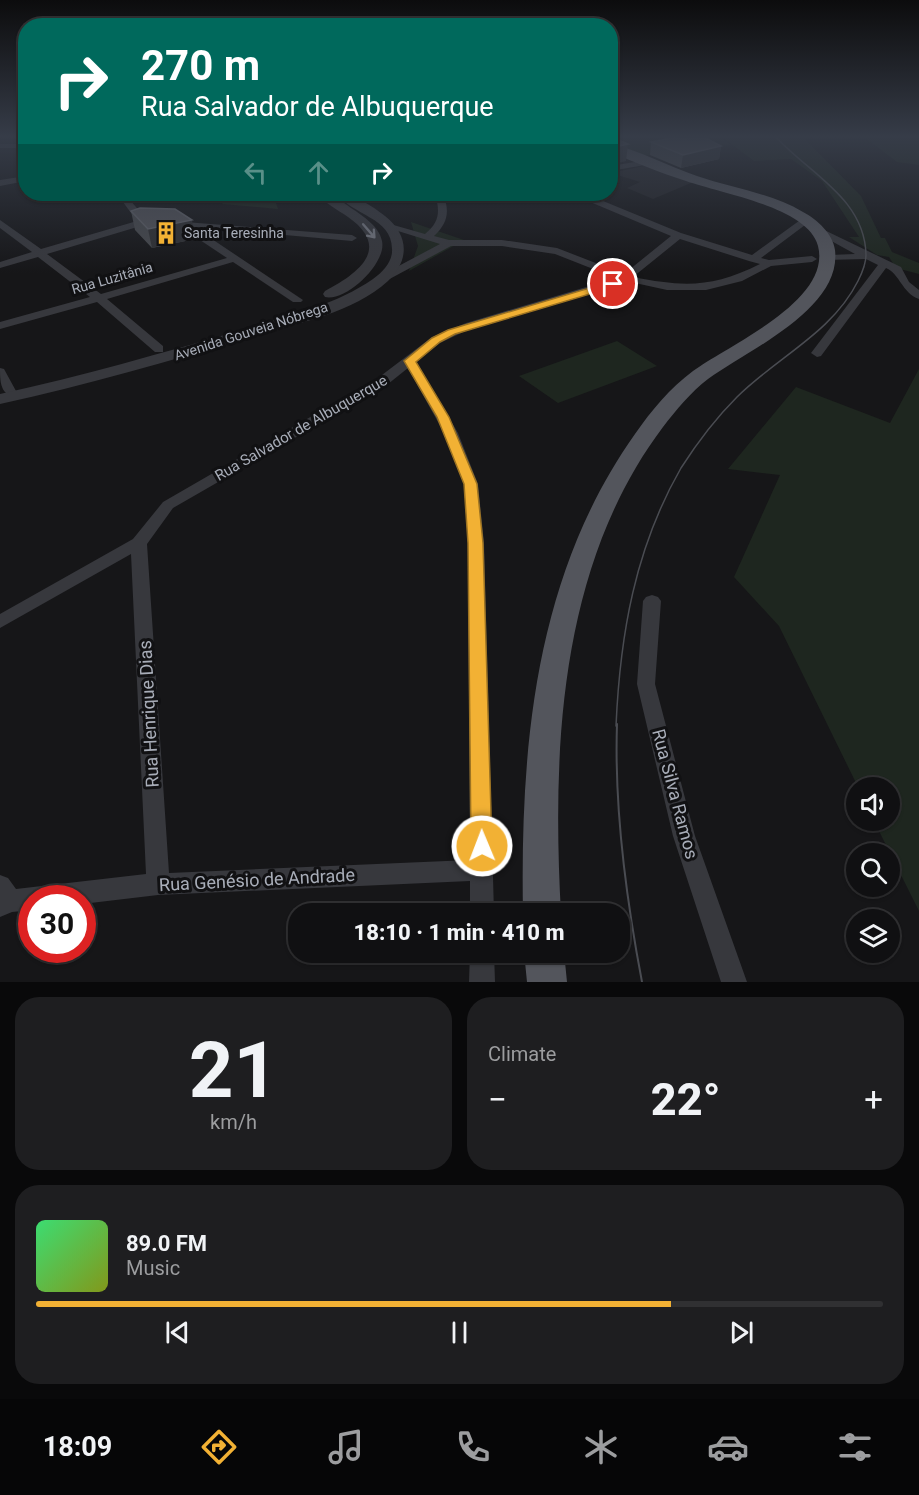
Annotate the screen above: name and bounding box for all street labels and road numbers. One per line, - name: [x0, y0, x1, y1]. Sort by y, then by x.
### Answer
- street label: Rua Luzitânia: [70, 259, 154, 297]
- street label: Avenida Gouveia Nóbrega: [172, 299, 330, 363]
- street label: Rua Salvador de Albuquerque: [212, 371, 390, 485]
- street label: Rua Henrique Dias: [134, 640, 163, 788]
- street label: Rua Silva Ramos: [648, 727, 703, 861]
- street label: Rua Genésio de Andrade: [158, 864, 355, 895]

